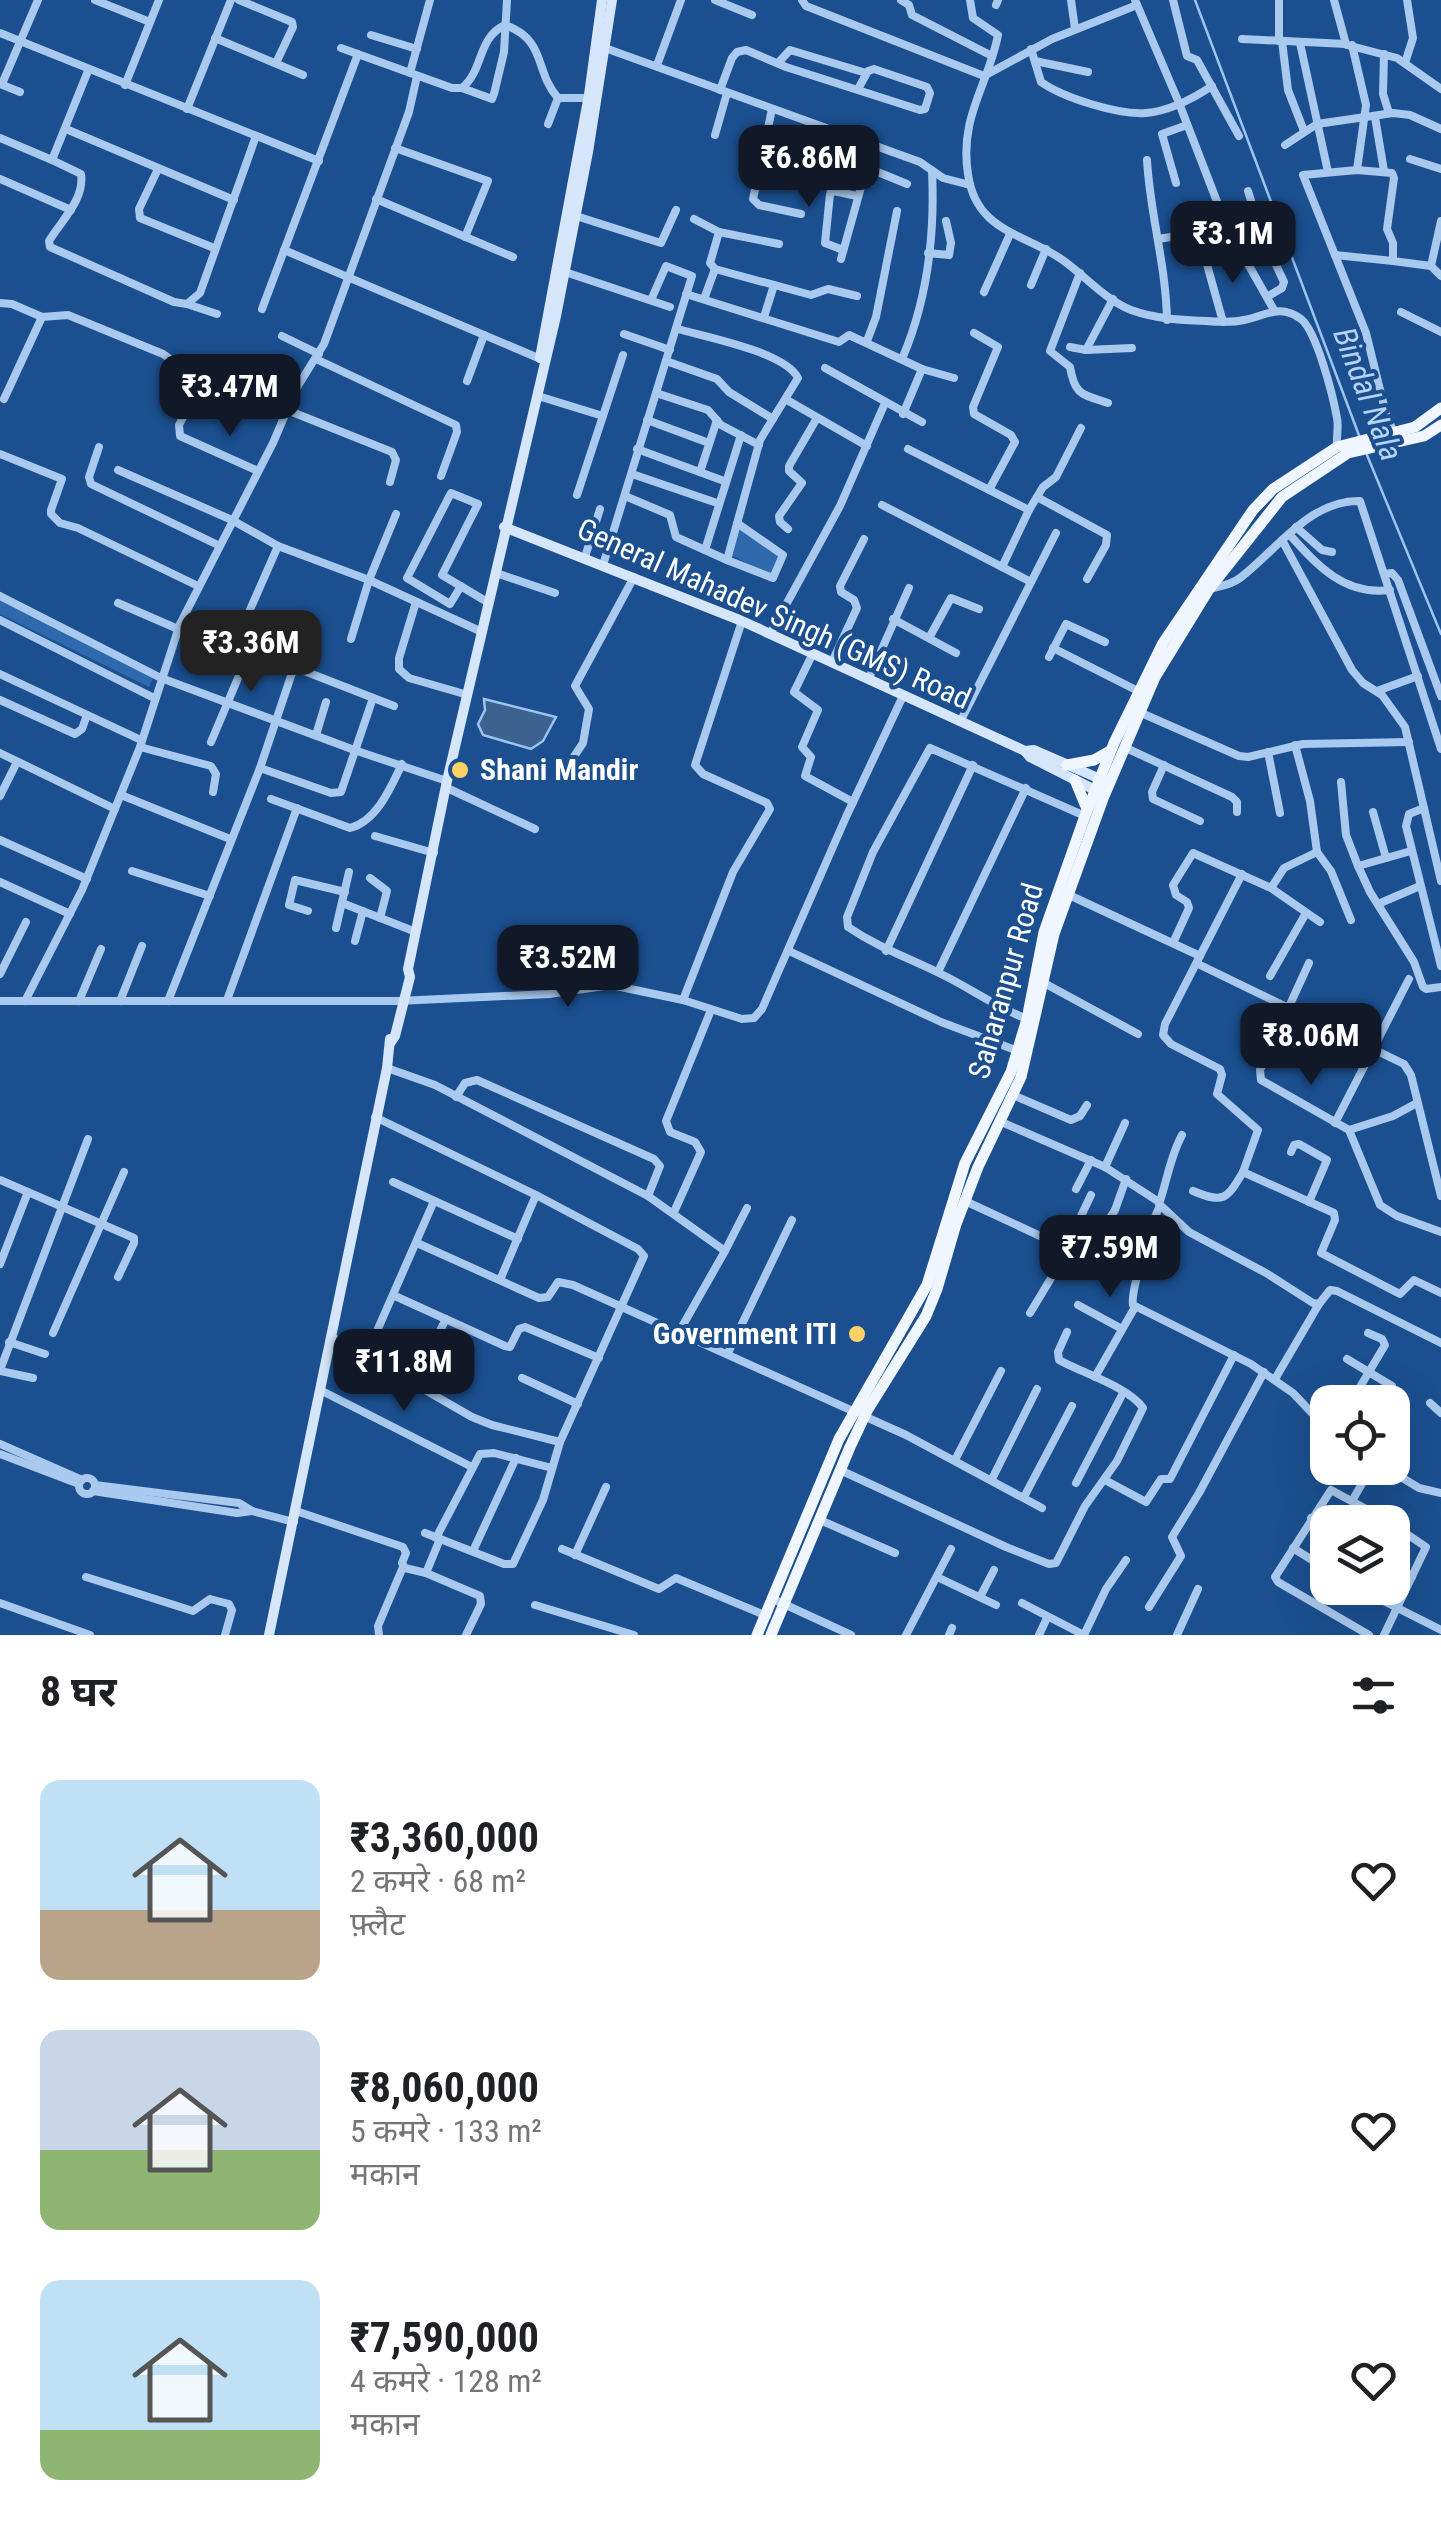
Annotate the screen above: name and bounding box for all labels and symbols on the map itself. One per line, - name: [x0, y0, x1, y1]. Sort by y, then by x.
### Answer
- pin: ₹6.86M: [728, 125, 890, 210]
- pin: ₹3.1M: [1163, 201, 1303, 286]
- water label: Bindal Nala: [1325, 322, 1411, 466]
- pin: ₹3.47M: [149, 354, 311, 439]
- street label: General Mahadev Singh (GMS) Road: [572, 511, 976, 716]
- pin: ₹3.36M: [170, 610, 332, 695]
- place label: Shani Mandir: [480, 752, 638, 787]
- marker: Shani Mandir: [449, 759, 471, 781]
- street label: Saharanpur Road: [961, 879, 1050, 1083]
- pin: ₹3.52M: [487, 925, 649, 1010]
- pin: ₹8.06M: [1230, 1003, 1392, 1088]
- pin: ₹7.59M: [1029, 1215, 1191, 1300]
- place label: Government ITI: [653, 1316, 837, 1351]
- marker: Government ITI: [846, 1323, 868, 1345]
- pin: ₹11.8M: [323, 1329, 485, 1414]

